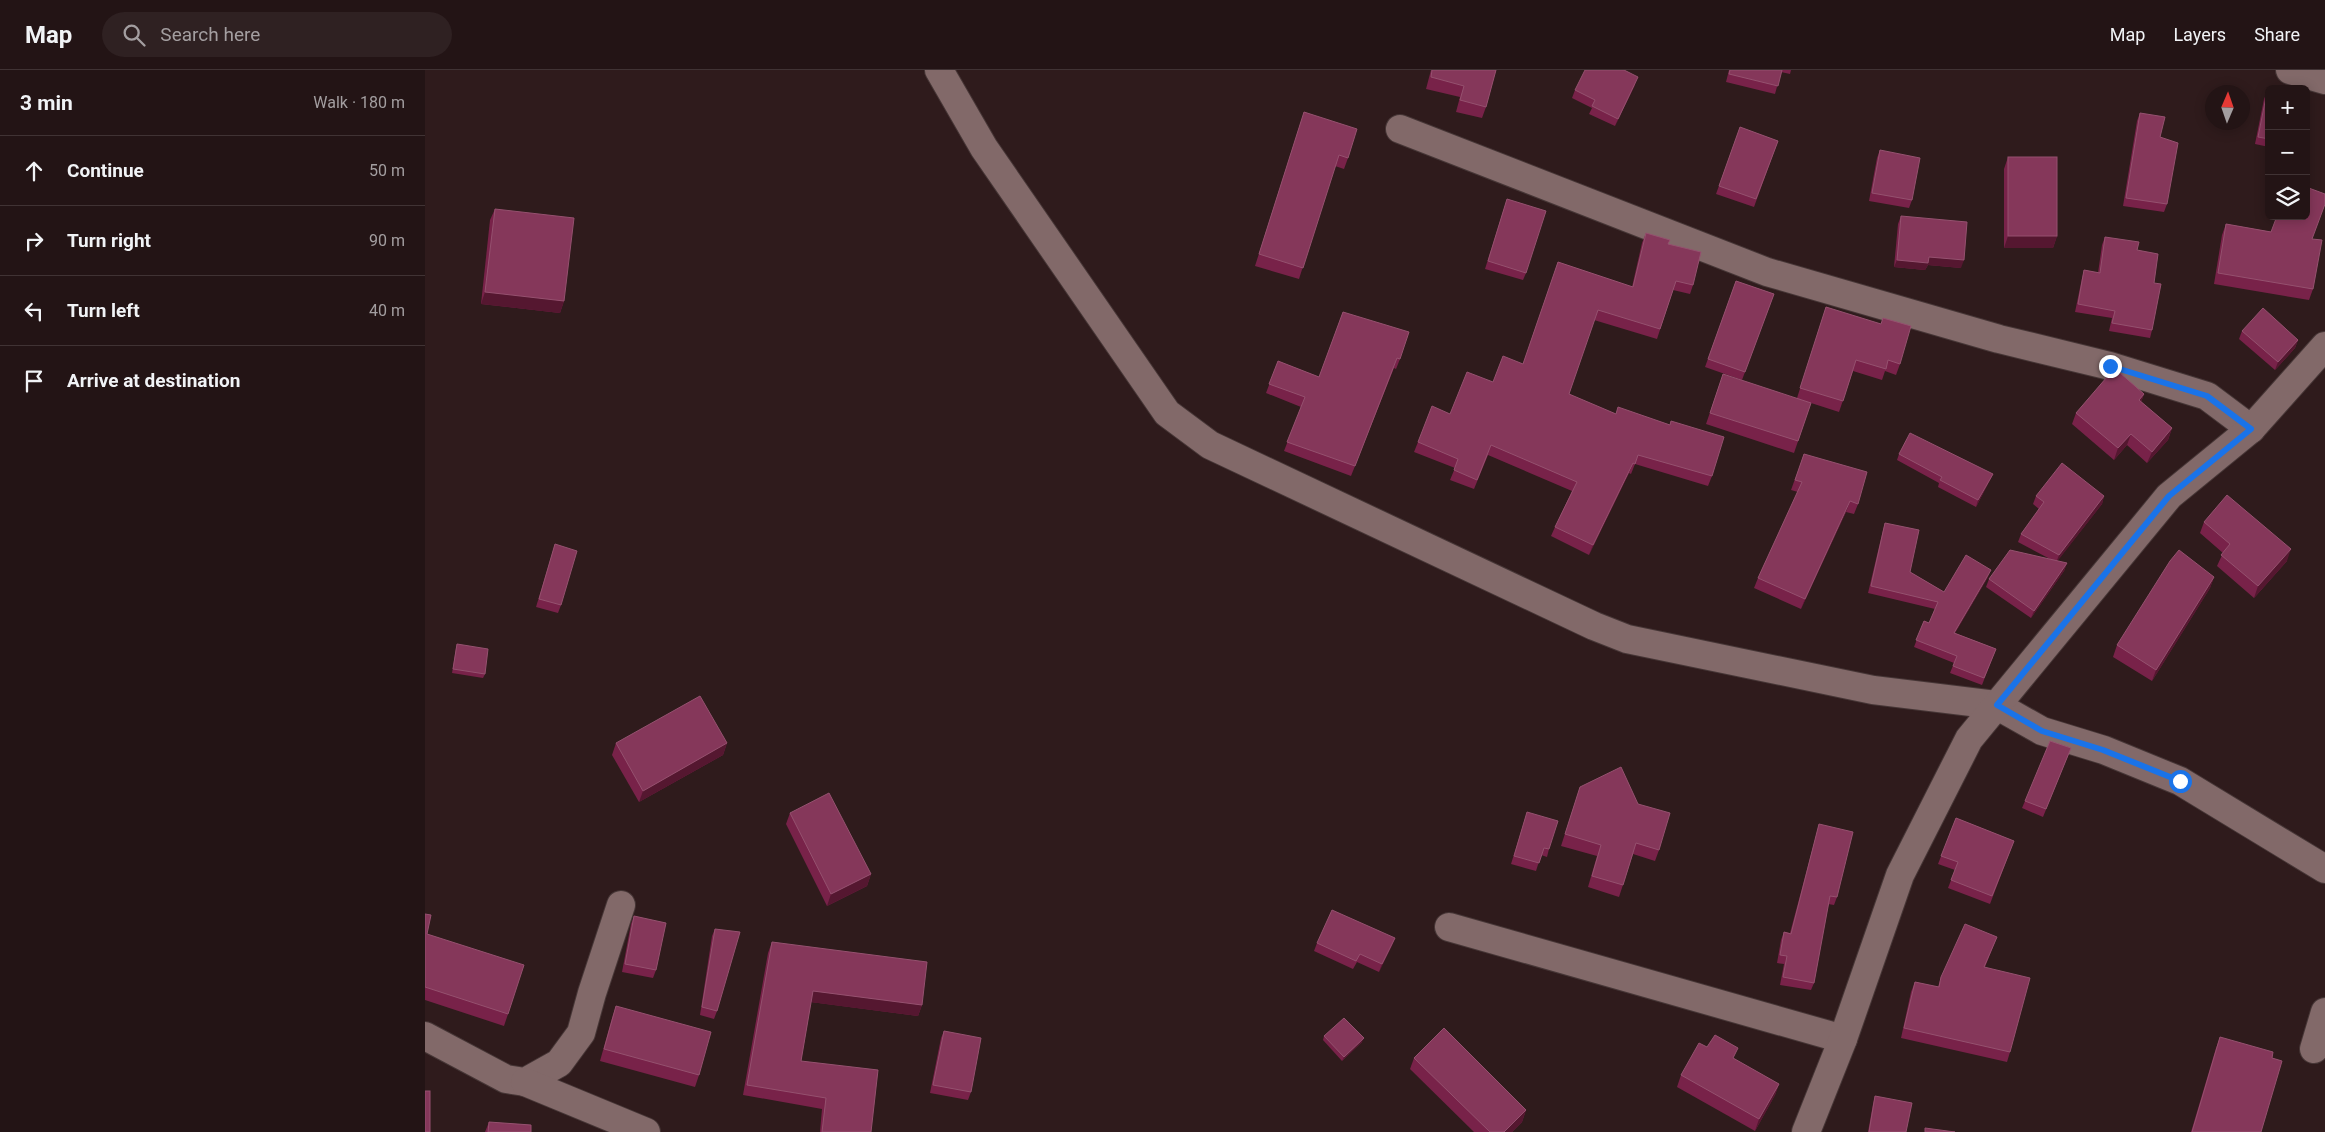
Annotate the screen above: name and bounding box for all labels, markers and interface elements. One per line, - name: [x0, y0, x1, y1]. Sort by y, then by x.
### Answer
- search box: [102, 12, 452, 57]
- text: Map: [25, 21, 72, 49]
- icon: search: [120, 21, 148, 49]
- text: Search here: [160, 23, 260, 46]
- text: Map: [2110, 24, 2145, 45]
- text: Layers: [2173, 24, 2226, 45]
- text: Share: [2254, 24, 2300, 45]
- north arrow: [2205, 85, 2250, 130]
- map controls: [2265, 85, 2310, 220]
- button: +: [2265, 85, 2310, 130]
- text: 3 min: [20, 91, 73, 115]
- text: Walk · 180 m: [313, 93, 405, 112]
- button: −: [2265, 130, 2310, 175]
- icon: ahead: [20, 157, 48, 185]
- text: Continue: [67, 159, 144, 182]
- text: 50 m: [369, 161, 405, 180]
- button: layers: [2265, 175, 2310, 220]
- icon: right: [20, 227, 48, 255]
- text: Turn right: [67, 229, 151, 252]
- text: 90 m: [369, 231, 405, 250]
- icon: left: [20, 297, 48, 325]
- text: Turn left: [67, 299, 140, 322]
- text: 40 m: [369, 301, 405, 320]
- route end: [2099, 355, 2122, 378]
- icon: arrive: [20, 367, 48, 395]
- text: Arrive at destination: [67, 369, 240, 392]
- route start: [2169, 770, 2192, 793]

